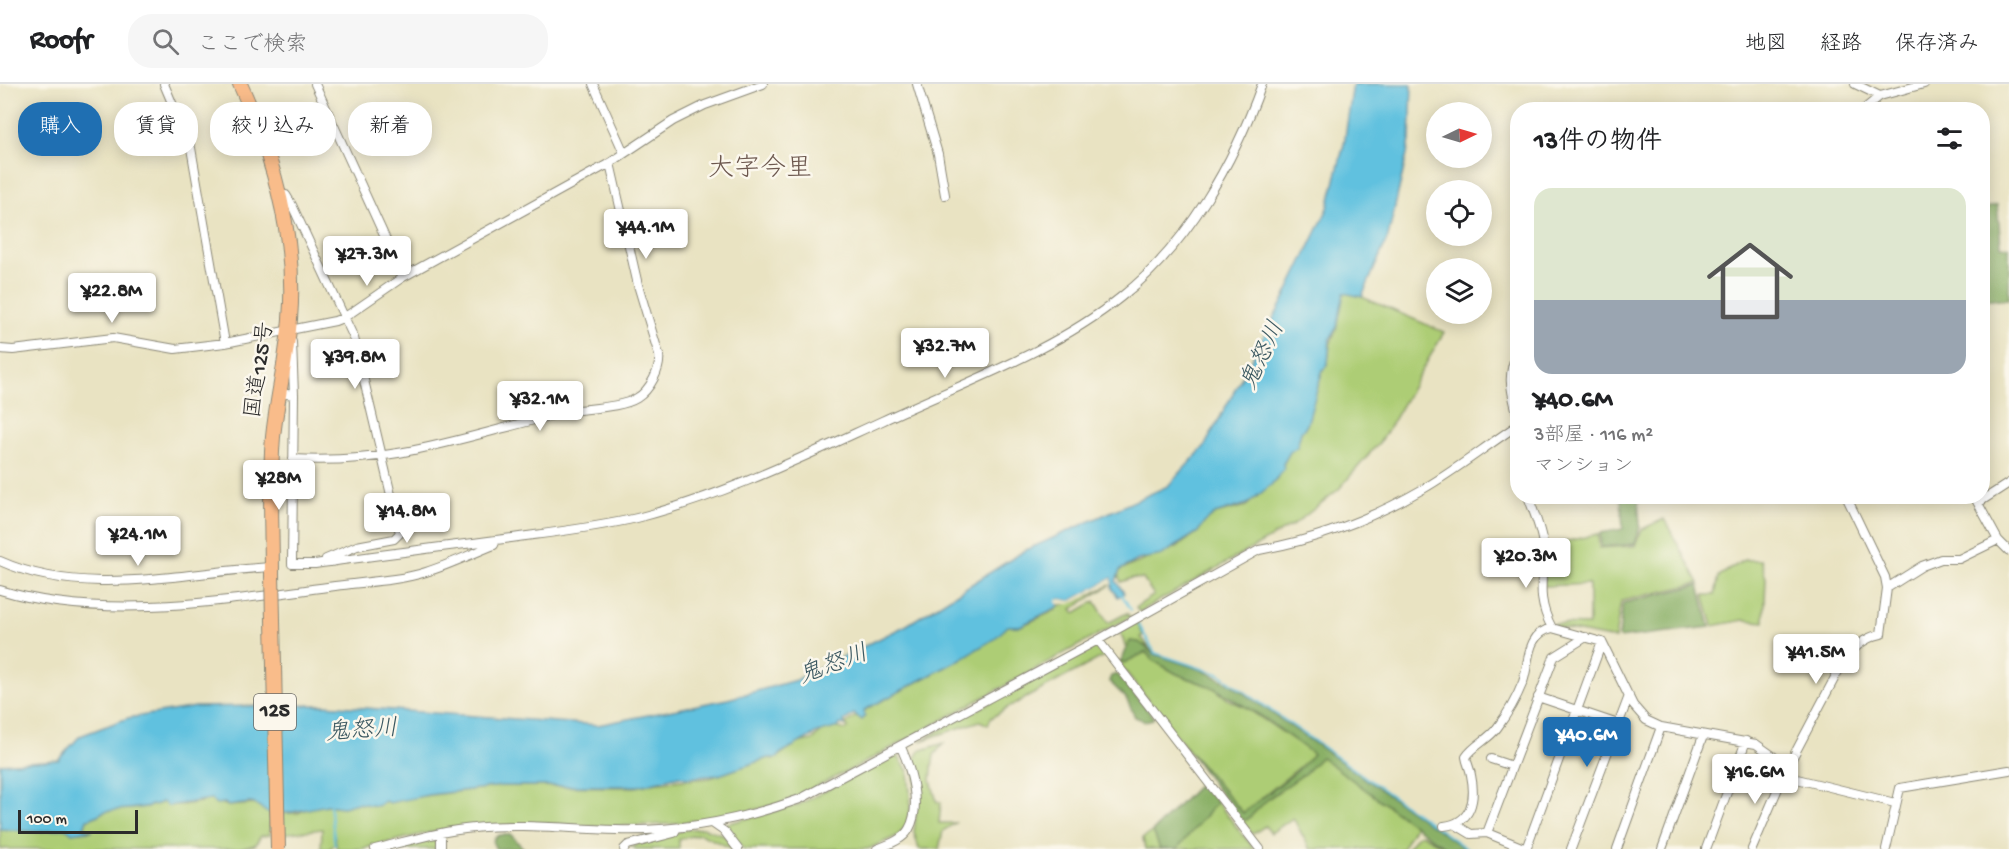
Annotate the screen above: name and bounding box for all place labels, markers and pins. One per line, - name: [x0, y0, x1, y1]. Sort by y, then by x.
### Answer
- pin: ¥44.1M: [597, 209, 695, 260]
- pin: ¥27.3M: [318, 236, 416, 287]
- pin: ¥22.8M: [63, 273, 161, 324]
- pin: ¥32.7M: [896, 328, 994, 379]
- pin: ¥39.8M: [306, 339, 404, 390]
- pin: ¥32.1M: [491, 381, 589, 432]
- pin: ¥28M: [243, 460, 315, 511]
- pin: ¥14.8M: [358, 493, 456, 544]
- pin: ¥24.1M: [89, 516, 187, 567]
- pin: ¥20.3M: [1477, 538, 1575, 589]
- pin: ¥41.5M: [1767, 634, 1865, 685]
- pin: ¥40.6M: [1538, 717, 1636, 768]
- pin: ¥16.6M: [1706, 754, 1804, 805]

